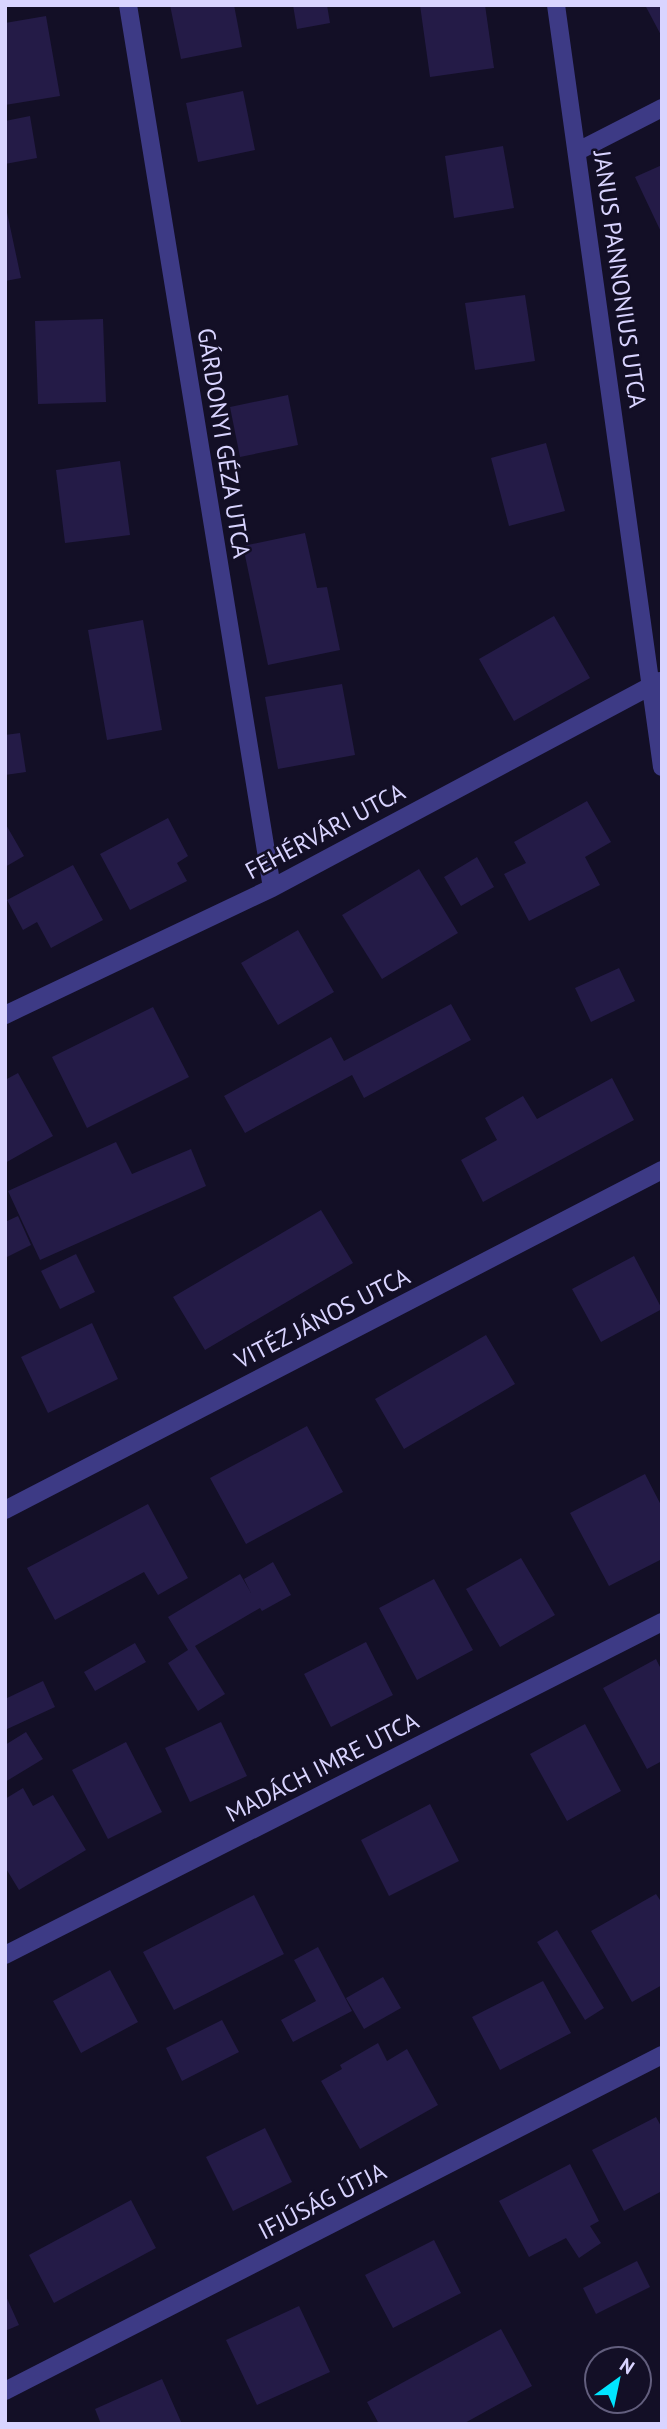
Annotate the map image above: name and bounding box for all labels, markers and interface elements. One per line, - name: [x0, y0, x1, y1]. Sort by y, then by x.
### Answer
- street label: JANUS PANNONIUS UTCA: [586, 147, 653, 410]
- street label: GÁRDONYI GÉZA UTCA: [190, 326, 258, 560]
- street label: FEHÉRVÁRI UTCA: [240, 776, 410, 886]
- street label: VITÉZ JÁNOS UTCA: [228, 1260, 415, 1376]
- street label: MADÁCH IMRE UTCA: [220, 1705, 424, 1829]
- street label: IFJÚSÁG ÚTJA: [253, 2156, 391, 2246]
- north arrow: [583, 2345, 653, 2415]
- text: N: [615, 2352, 639, 2379]

